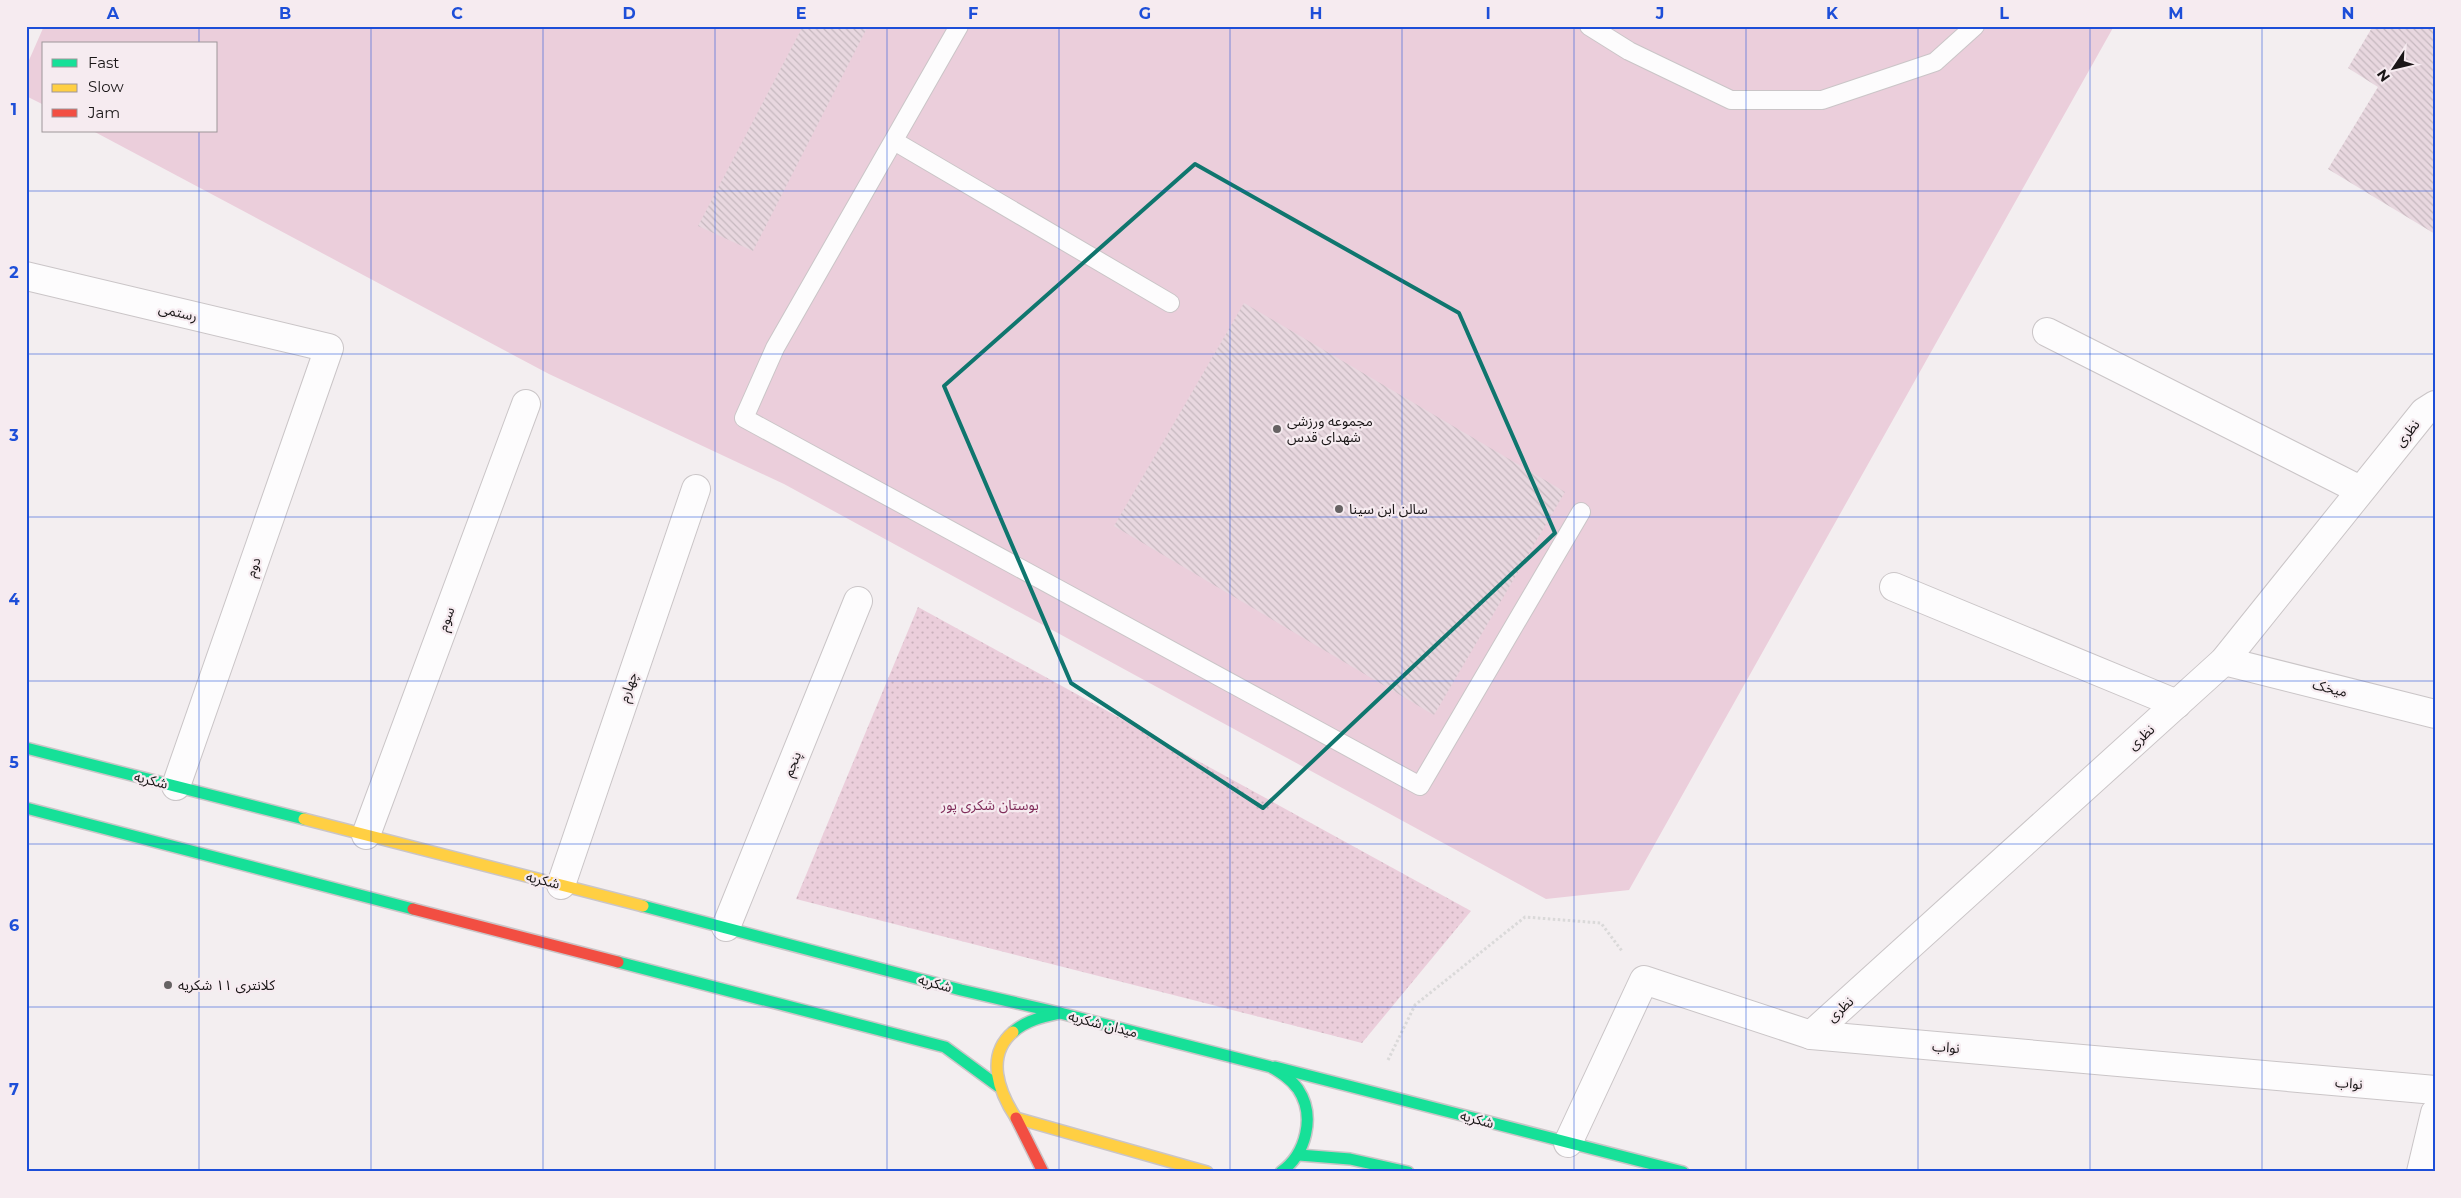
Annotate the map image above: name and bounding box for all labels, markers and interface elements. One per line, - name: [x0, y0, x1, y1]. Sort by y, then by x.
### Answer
- text: A: [106, 4, 120, 23]
- text: B: [279, 4, 291, 23]
- text: C: [451, 4, 463, 23]
- text: D: [622, 4, 636, 23]
- text: E: [796, 4, 806, 23]
- text: F: [968, 4, 978, 23]
- text: G: [1139, 4, 1151, 23]
- text: H: [1310, 4, 1322, 23]
- text: I: [1485, 4, 1491, 23]
- text: J: [1655, 4, 1664, 23]
- text: K: [1826, 4, 1839, 23]
- text: L: [1999, 4, 2009, 23]
- text: M: [2168, 4, 2184, 23]
- text: N: [2342, 4, 2354, 23]
- legend: [42, 42, 218, 132]
- north arrow: [2368, 42, 2418, 92]
- text: Fast: [88, 53, 119, 72]
- text: N: [2373, 66, 2394, 85]
- text: Slow: [88, 77, 124, 96]
- text: 1: [11, 100, 17, 119]
- text: Jam: [87, 103, 120, 122]
- text: 2: [9, 263, 19, 282]
- street label: رستمی: [157, 299, 199, 325]
- place label: مجموعه ورزشی شهدای قدس: [1287, 412, 1373, 446]
- street label: نظری: [2391, 416, 2424, 450]
- marker: مجموعه ورزشی شهدای قدس: [1271, 423, 1283, 435]
- text: 3: [8, 426, 19, 445]
- place label: سالن ابن سینا: [1349, 500, 1428, 518]
- marker: سالن ابن سینا: [1333, 503, 1345, 515]
- street label: دوم: [241, 554, 267, 580]
- text: 4: [8, 590, 20, 609]
- street label: سوم: [433, 604, 461, 634]
- street label: چهارم: [614, 670, 643, 705]
- street label: میخک: [2311, 675, 2349, 701]
- street label: نظری: [2124, 720, 2158, 754]
- street label: پنجم: [779, 749, 807, 780]
- text: 5: [9, 753, 19, 772]
- street label: شکریه: [132, 767, 170, 793]
- park label: بوستان شکری پور: [940, 796, 1039, 815]
- street label: شکریه: [524, 867, 562, 893]
- text: 6: [9, 916, 19, 935]
- street label: شکریه: [916, 970, 954, 996]
- place label: کلانتری ۱۱ شکریه: [178, 976, 275, 994]
- marker: کلانتری ۱۱ شکریه: [162, 979, 174, 991]
- street label: نظری: [1823, 992, 1857, 1026]
- street label: میدان شکریه: [1066, 1007, 1140, 1041]
- street label: نواب: [1931, 1037, 1961, 1057]
- street label: نواب: [2334, 1073, 2364, 1093]
- text: 7: [9, 1080, 19, 1099]
- street label: شکریه: [1458, 1106, 1496, 1132]

